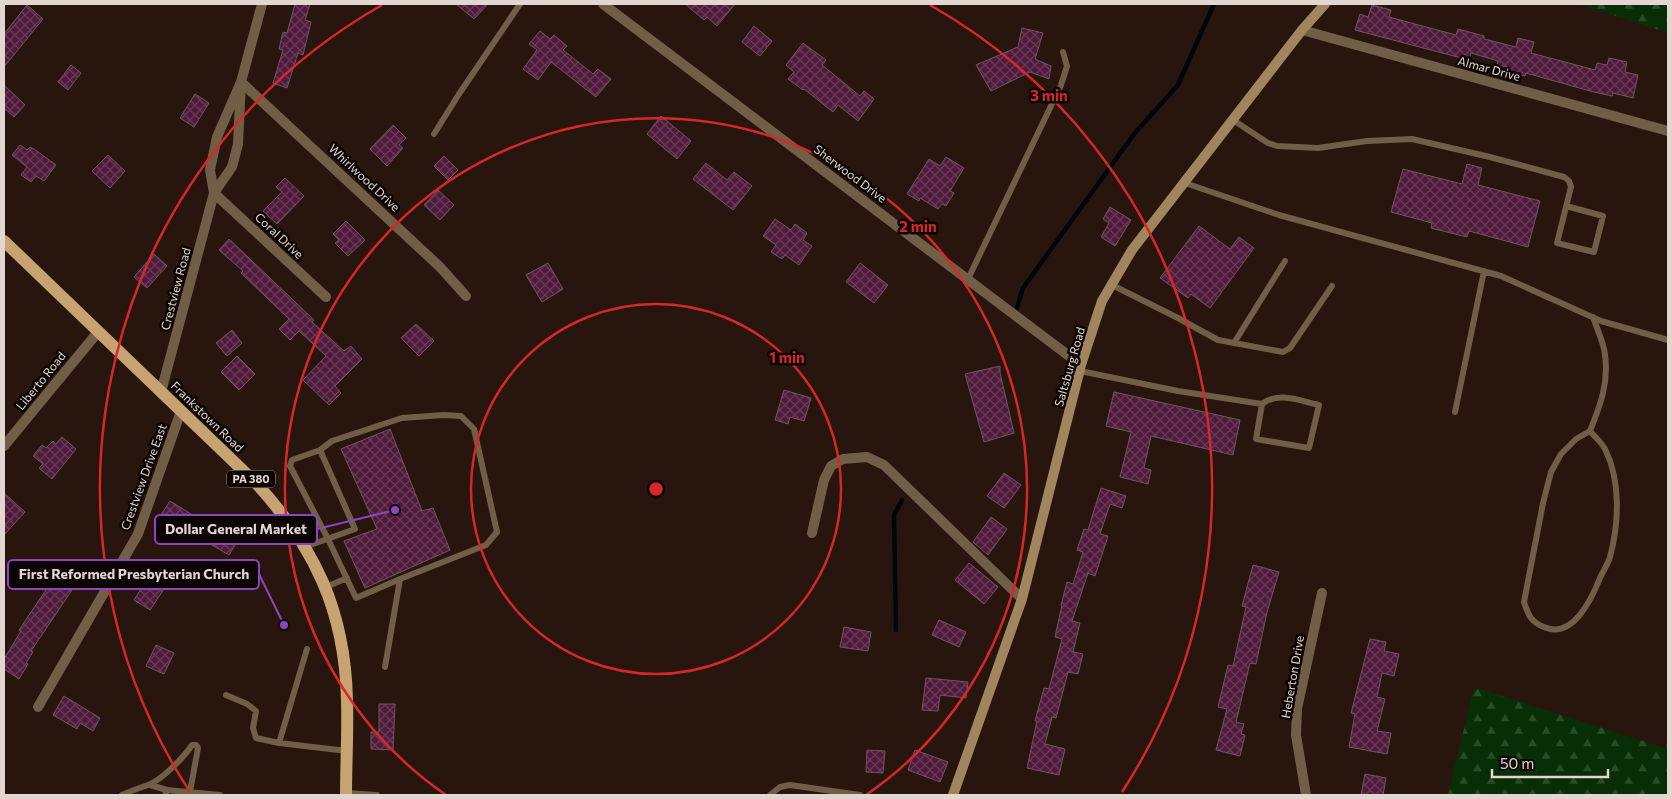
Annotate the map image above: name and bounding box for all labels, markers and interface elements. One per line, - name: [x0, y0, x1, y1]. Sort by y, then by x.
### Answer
- street label: Almar Drive: [1456, 53, 1522, 83]
- text: 3 min: [1030, 86, 1068, 104]
- street label: Whirlwood Drive: [326, 141, 403, 214]
- street label: Sherwood Drive: [812, 141, 890, 205]
- street label: Coral Drive: [253, 209, 307, 261]
- text: 2 min: [899, 217, 937, 235]
- street label: Crestview Road: [157, 246, 193, 332]
- street label: Saltsburg Road: [1051, 325, 1087, 408]
- text: 1 min: [769, 348, 805, 366]
- street label: Liberto Road: [13, 349, 68, 412]
- street label: Frankstown Road: [169, 378, 247, 454]
- street label: Crestview Drive East: [117, 422, 169, 532]
- road number: PA 380: [227, 470, 275, 488]
- centre of rings: [647, 480, 665, 498]
- callout: Dollar General Market: [155, 515, 317, 544]
- text: Dollar General Market: [165, 520, 307, 537]
- callout: First Reformed Presbyterian Church: [8, 560, 259, 589]
- text: First Reformed Presbyterian Church: [19, 565, 249, 582]
- street label: Heberton Drive: [1278, 634, 1306, 719]
- scale bar: [1492, 746, 1608, 778]
- text: 50 m: [1500, 754, 1534, 772]

